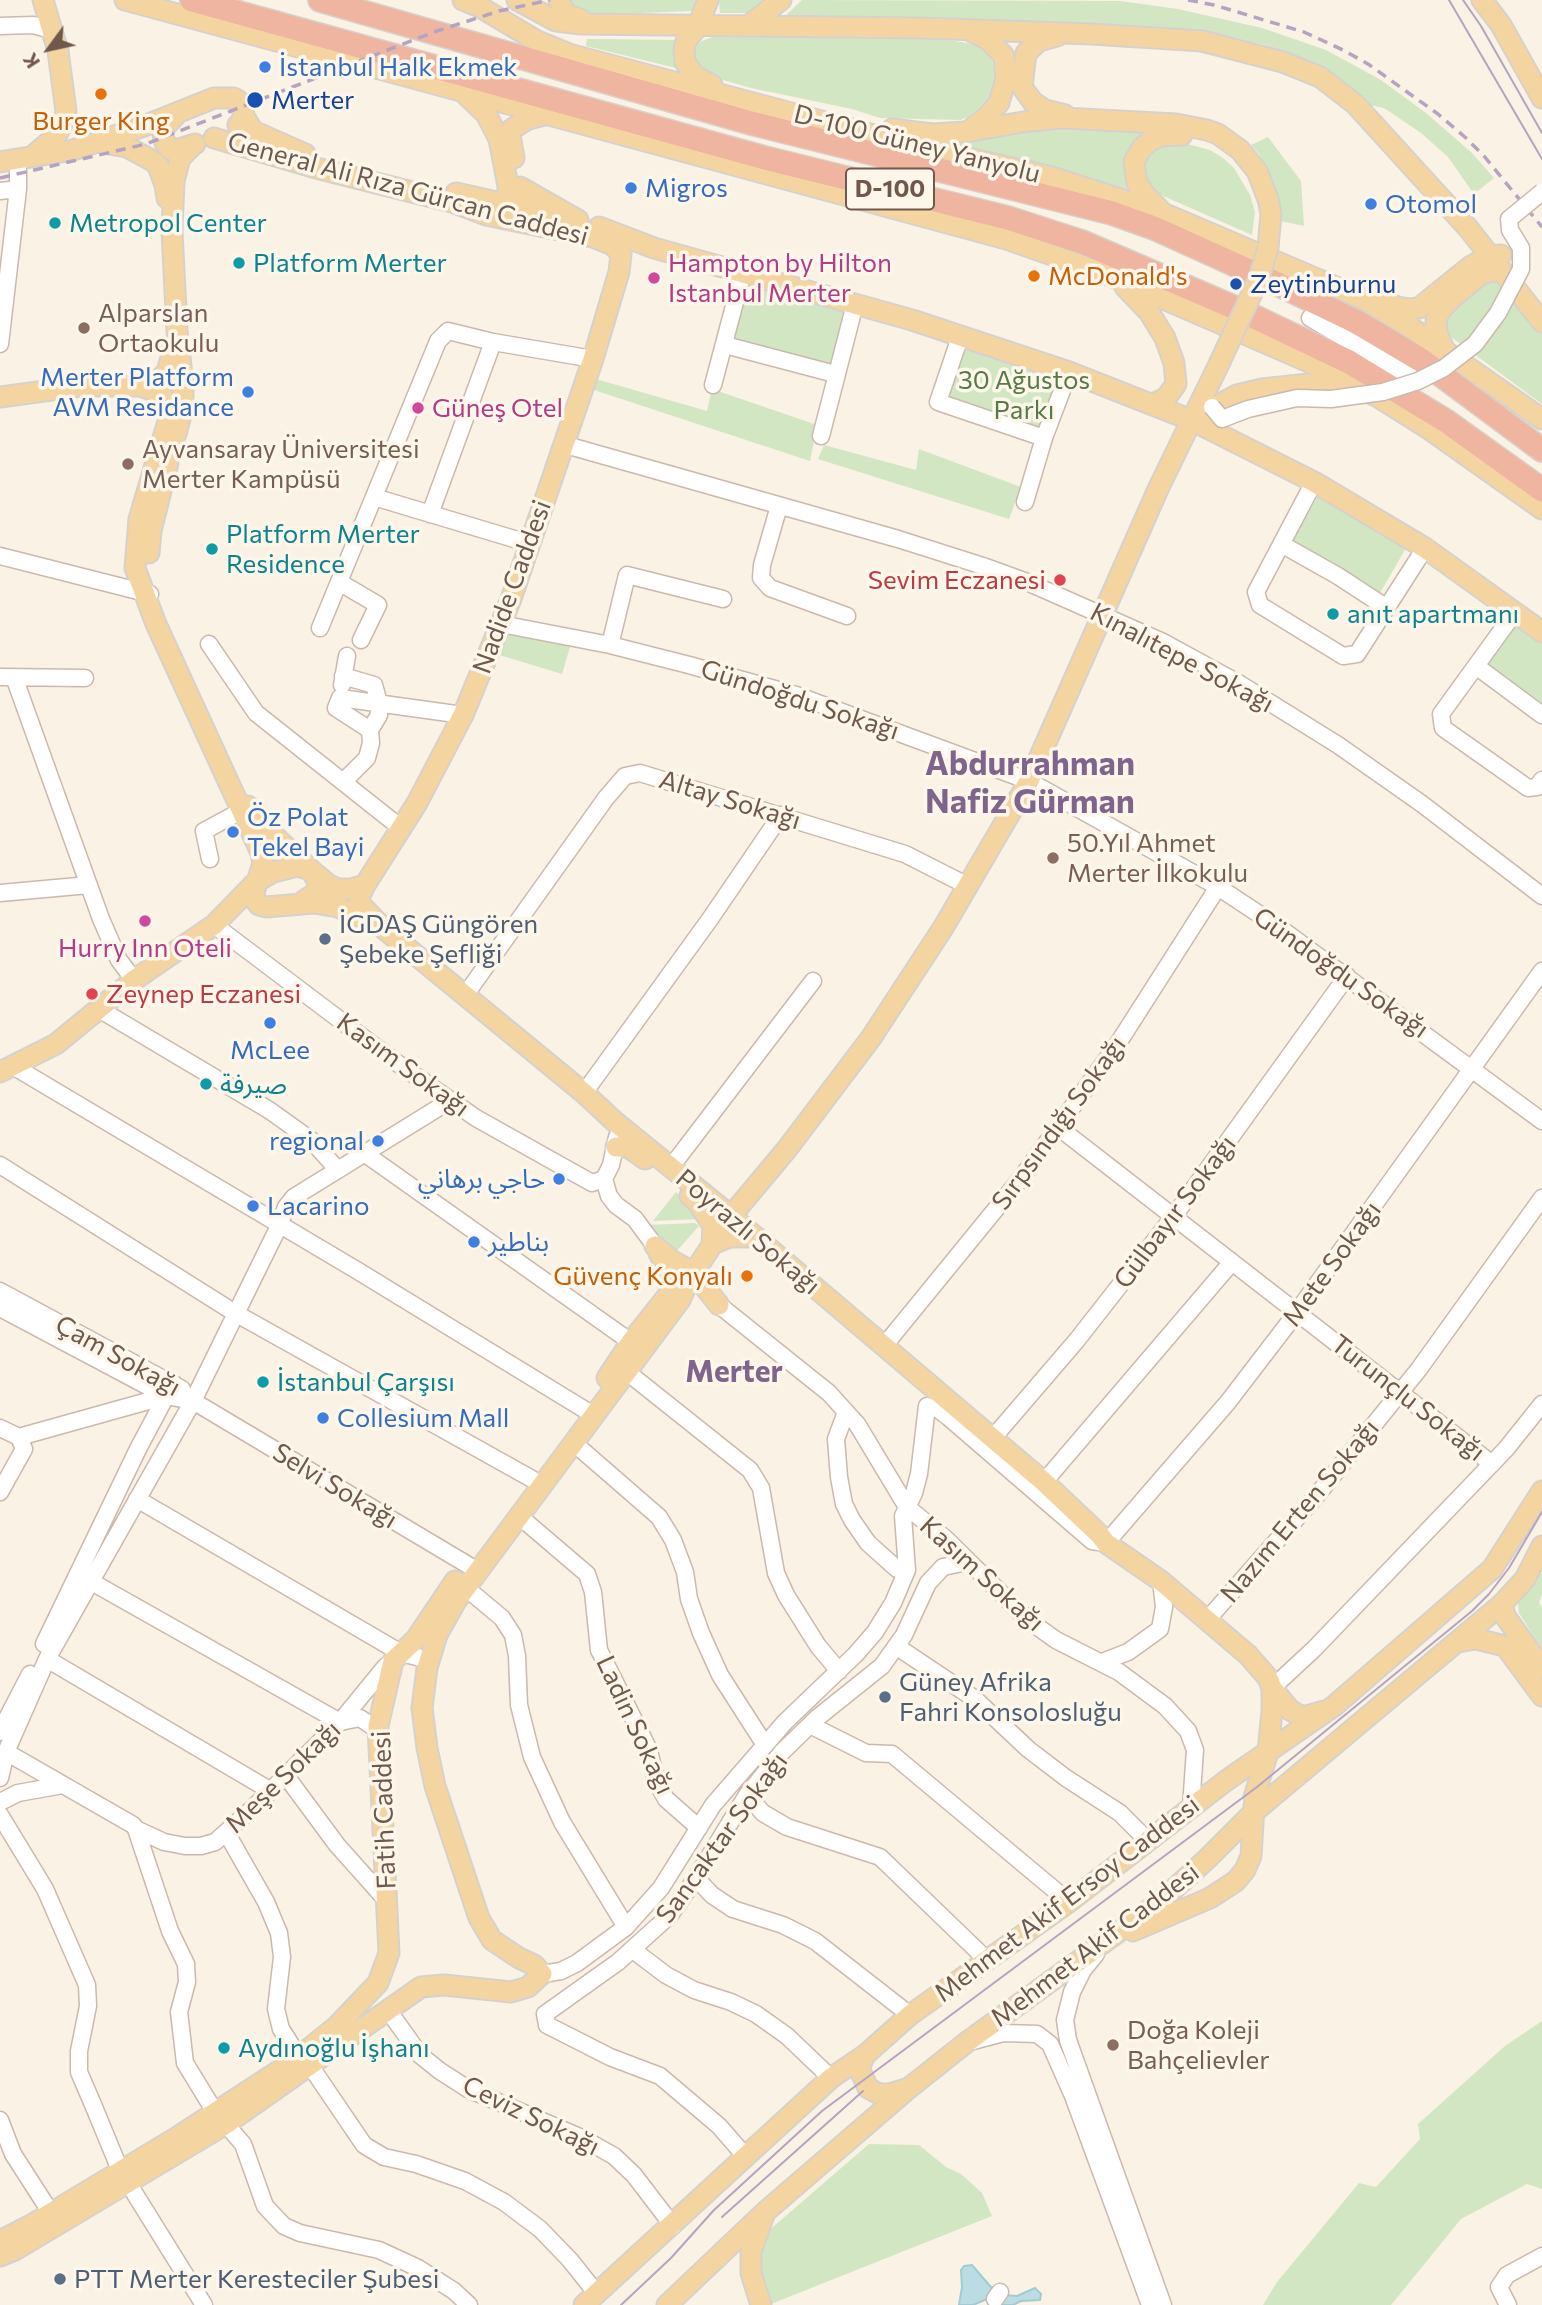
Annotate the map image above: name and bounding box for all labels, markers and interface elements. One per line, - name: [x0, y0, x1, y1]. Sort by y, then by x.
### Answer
- north arrow: [14, 14, 84, 84]
- text: K: [18, 49, 44, 73]
- place label: İstanbul Halk Ekmek: [279, 51, 517, 83]
- marker: İstanbul Halk Ekmek: [257, 59, 273, 75]
- place label: Merter: [271, 84, 354, 116]
- marker: Burger King: [93, 86, 109, 102]
- marker: Merter: [245, 90, 265, 110]
- street label: D-100 Güney Yanyolu: [791, 98, 1043, 190]
- place label: Burger King: [32, 105, 170, 137]
- street label: General Ali Rıza Gürcan Caddesi: [224, 126, 592, 252]
- road number: D-100: [846, 168, 934, 210]
- place label: Migros: [645, 172, 728, 204]
- marker: Migros: [623, 180, 639, 196]
- place label: Otomol: [1385, 188, 1477, 220]
- marker: Otomol: [1363, 196, 1379, 212]
- place label: Metropol Center: [69, 207, 267, 239]
- marker: Metropol Center: [47, 215, 63, 231]
- place label: Platform Merter: [253, 247, 447, 279]
- place label: Hampton by Hilton Istanbul Merter: [668, 247, 892, 308]
- marker: Platform Merter: [231, 255, 247, 271]
- place label: McDonald's: [1048, 260, 1188, 292]
- marker: McDonald's: [1026, 268, 1042, 284]
- place label: Zeytinburnu: [1250, 268, 1396, 300]
- marker: Hampton by Hilton Istanbul Merter: [646, 270, 662, 286]
- marker: Zeytinburnu: [1228, 276, 1244, 292]
- place label: Alparslan Ortaokulu: [98, 297, 219, 358]
- marker: Alparslan Ortaokulu: [76, 320, 92, 336]
- place label: Merter Platform AVM Residance: [40, 361, 234, 422]
- park label: 30 Ağustos Parkı: [958, 364, 1090, 426]
- marker: Merter Platform AVM Residance: [240, 384, 256, 400]
- place label: Güneş Otel: [432, 392, 563, 424]
- marker: Güneş Otel: [410, 400, 426, 416]
- place label: Ayvansaray Üniversitesi Merter Kampüsü: [142, 433, 420, 494]
- marker: Ayvansaray Üniversitesi Merter Kampüsü: [120, 456, 136, 472]
- street label: Nadide Caddesi: [466, 496, 558, 678]
- place label: Platform Merter Residence: [226, 518, 420, 580]
- marker: Platform Merter Residence: [204, 541, 220, 557]
- place label: Sevim Eczanesi: [868, 564, 1046, 596]
- marker: Sevim Eczanesi: [1052, 572, 1068, 588]
- street label: Kınalıtepe Sokağı: [1085, 596, 1279, 720]
- place label: anıt apartmanı: [1347, 598, 1519, 630]
- marker: anıt apartmanı: [1325, 606, 1341, 622]
- street label: Gündoğdu Sokağı: [697, 653, 903, 747]
- district label: Abdurrahman Nafiz Gürman: [925, 744, 1135, 822]
- street label: Altay Sokağı: [656, 764, 804, 836]
- place label: Öz Polat Tekel Bayi: [247, 801, 364, 862]
- marker: Öz Polat Tekel Bayi: [225, 824, 241, 840]
- place label: 50.Yıl Ahmet Merter İlkokulu: [1067, 827, 1248, 888]
- marker: 50.Yıl Ahmet Merter İlkokulu: [1045, 850, 1061, 866]
- street label: Gündoğdu Sokağı: [1247, 901, 1435, 1045]
- place label: İGDAŞ Güngören Şebeke Şefliği: [339, 908, 538, 970]
- marker: Hurry Inn Oteli: [137, 913, 153, 929]
- marker: İGDAŞ Güngören Şebeke Şefliği: [317, 931, 333, 947]
- place label: Hurry Inn Oteli: [58, 932, 232, 964]
- place label: Zeynep Eczanesi: [106, 978, 301, 1010]
- marker: Zeynep Eczanesi: [84, 986, 100, 1002]
- street label: Kasım Sokağı: [331, 1006, 475, 1124]
- marker: McLee: [262, 1015, 278, 1031]
- street label: Sırpsındığı Sokağı: [985, 1030, 1133, 1216]
- place label: McLee: [230, 1034, 310, 1066]
- place label: صيرفة: [220, 1068, 287, 1100]
- marker: صيرفة: [198, 1076, 214, 1092]
- place label: regional: [269, 1125, 364, 1157]
- street label: Gülbayır Sokağı: [1107, 1129, 1243, 1295]
- marker: regional: [370, 1133, 386, 1149]
- place label: حاجي برهاني: [418, 1163, 545, 1195]
- street label: Poyrazlı Sokağı: [670, 1163, 826, 1301]
- marker: حاجي برهاني: [551, 1171, 567, 1187]
- place label: Lacarino: [267, 1190, 369, 1222]
- street label: Mete Sokağı: [1276, 1195, 1388, 1333]
- marker: Lacarino: [245, 1198, 261, 1214]
- place label: بناطير: [488, 1226, 549, 1258]
- marker: بناطير: [466, 1234, 482, 1250]
- place label: Güvenç Konyalı: [553, 1260, 733, 1292]
- marker: Güvenç Konyalı: [739, 1268, 755, 1284]
- street label: Çam Sokağı: [50, 1309, 186, 1403]
- street label: Turunçlu Sokağı: [1325, 1328, 1491, 1468]
- district label: Merter: [685, 1354, 783, 1390]
- place label: İstanbul Çarşısı: [277, 1366, 455, 1398]
- marker: İstanbul Çarşısı: [255, 1374, 271, 1390]
- place label: Collesium Mall: [337, 1402, 509, 1434]
- marker: Collesium Mall: [315, 1410, 331, 1426]
- street label: Nazım Erten Sokağı: [1214, 1413, 1386, 1609]
- street label: Selvi Sokağı: [267, 1437, 403, 1535]
- street label: Kasım Sokağı: [913, 1510, 1051, 1638]
- street label: Ladin Sokağı: [589, 1651, 681, 1799]
- place label: Güney Afrika Fahri Konsolosluğu: [899, 1666, 1122, 1728]
- marker: Güney Afrika Fahri Konsolosluğu: [877, 1689, 893, 1705]
- street label: Meşe Sokağı: [219, 1714, 347, 1840]
- street label: Fatih Caddesi: [366, 1730, 402, 1890]
- street label: Sancaktar Sokağı: [650, 1747, 794, 1929]
- street label: Mehmet Akif Ersoy Caddesi: [928, 1789, 1206, 2009]
- street label: Mehmet Akif Caddesi: [985, 1856, 1205, 2034]
- place label: Doğa Koleji Bahçelievler: [1127, 2014, 1270, 2076]
- place label: Aydınoğlu İşhanı: [238, 2032, 430, 2064]
- marker: Doğa Koleji Bahçelievler: [1105, 2037, 1121, 2053]
- marker: Aydınoğlu İşhanı: [216, 2040, 232, 2056]
- street label: Ceviz Sokağı: [457, 2069, 605, 2163]
- place label: PTT Merter Keresteciler Şubesi: [74, 2263, 440, 2295]
- marker: PTT Merter Keresteciler Şubesi: [52, 2271, 68, 2287]

